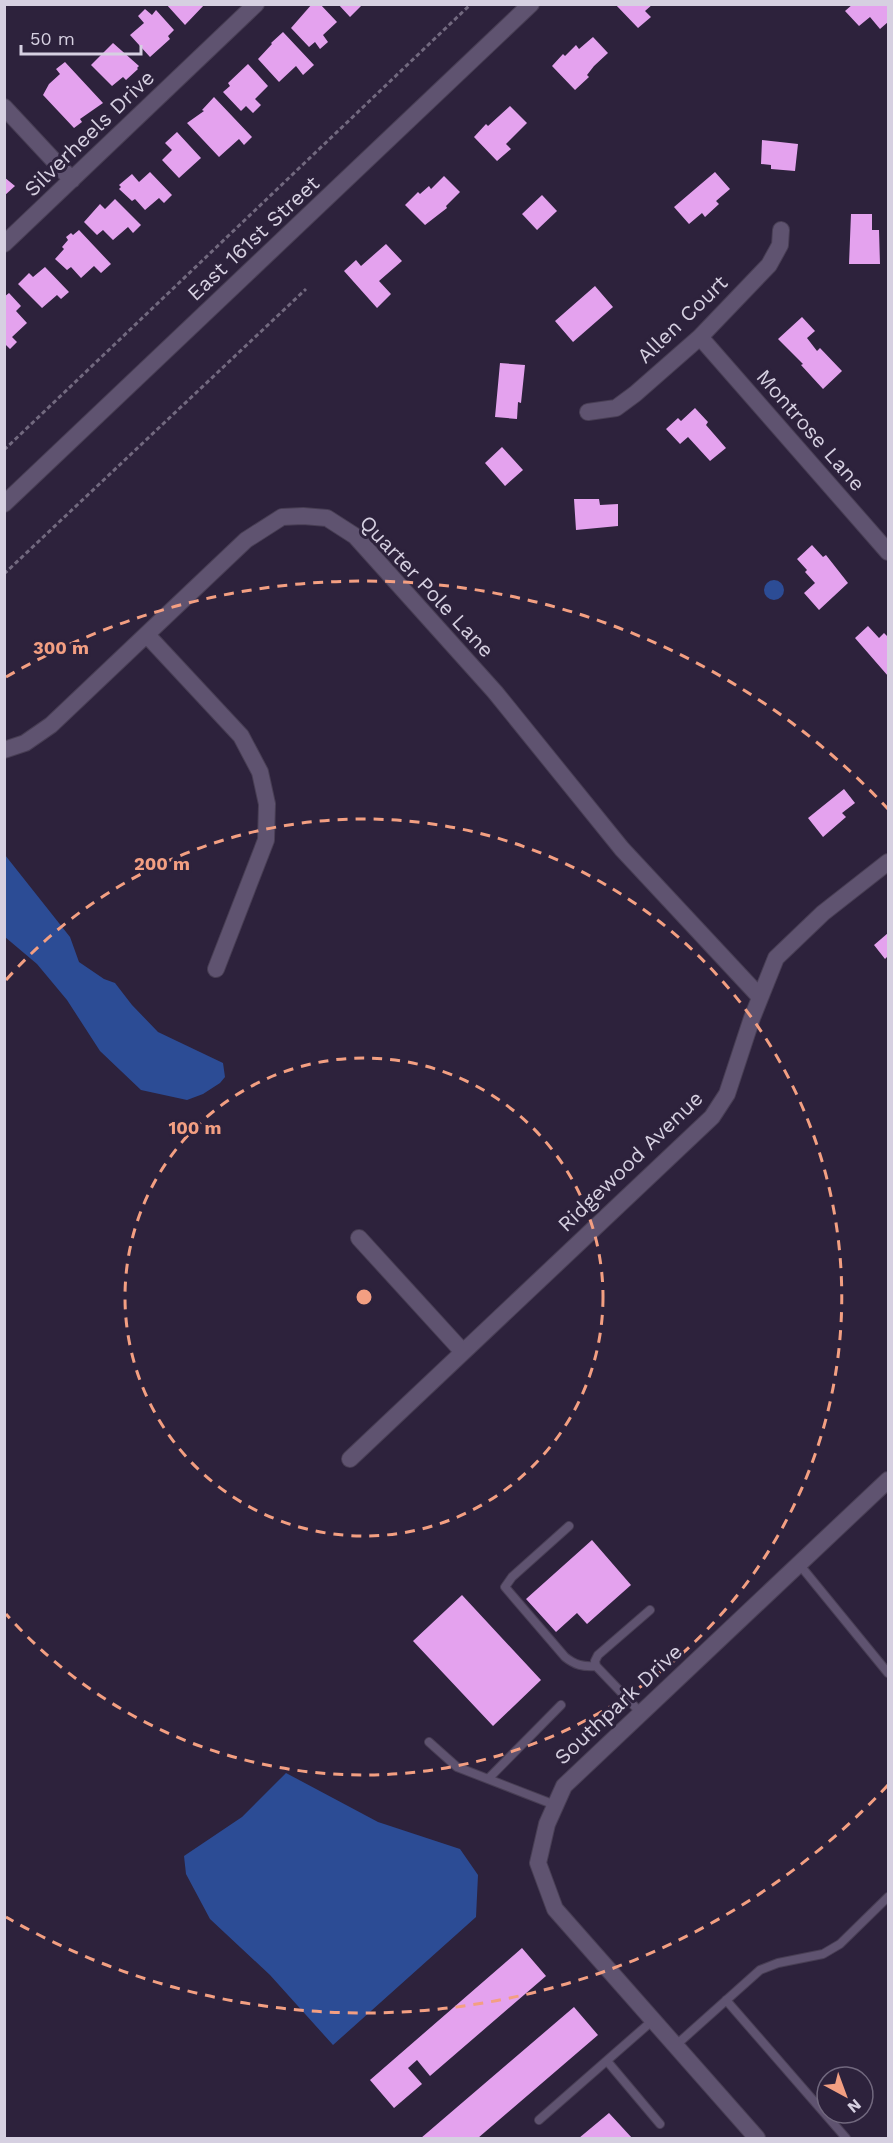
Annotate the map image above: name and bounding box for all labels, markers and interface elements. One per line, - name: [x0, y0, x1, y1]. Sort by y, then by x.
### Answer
- scale bar: [21, 18, 141, 56]
- text: 50 m: [30, 28, 75, 49]
- street label: Silverheels Drive: [19, 65, 159, 201]
- street label: East 161st Street: [182, 170, 324, 306]
- street label: Allen Court: [632, 270, 732, 368]
- street label: Montrose Lane: [751, 364, 871, 496]
- street label: Quarter Pole Lane: [355, 510, 499, 662]
- text: 300 m: [33, 637, 89, 658]
- text: 200 m: [134, 853, 190, 874]
- street label: Ridgewood Avenue: [552, 1085, 708, 1237]
- text: 100 m: [168, 1117, 222, 1138]
- centre of rings: [354, 1287, 374, 1307]
- street label: Southpark Drive: [549, 1638, 687, 1770]
- north arrow: [815, 2065, 875, 2125]
- text: N: [844, 2095, 865, 2117]

